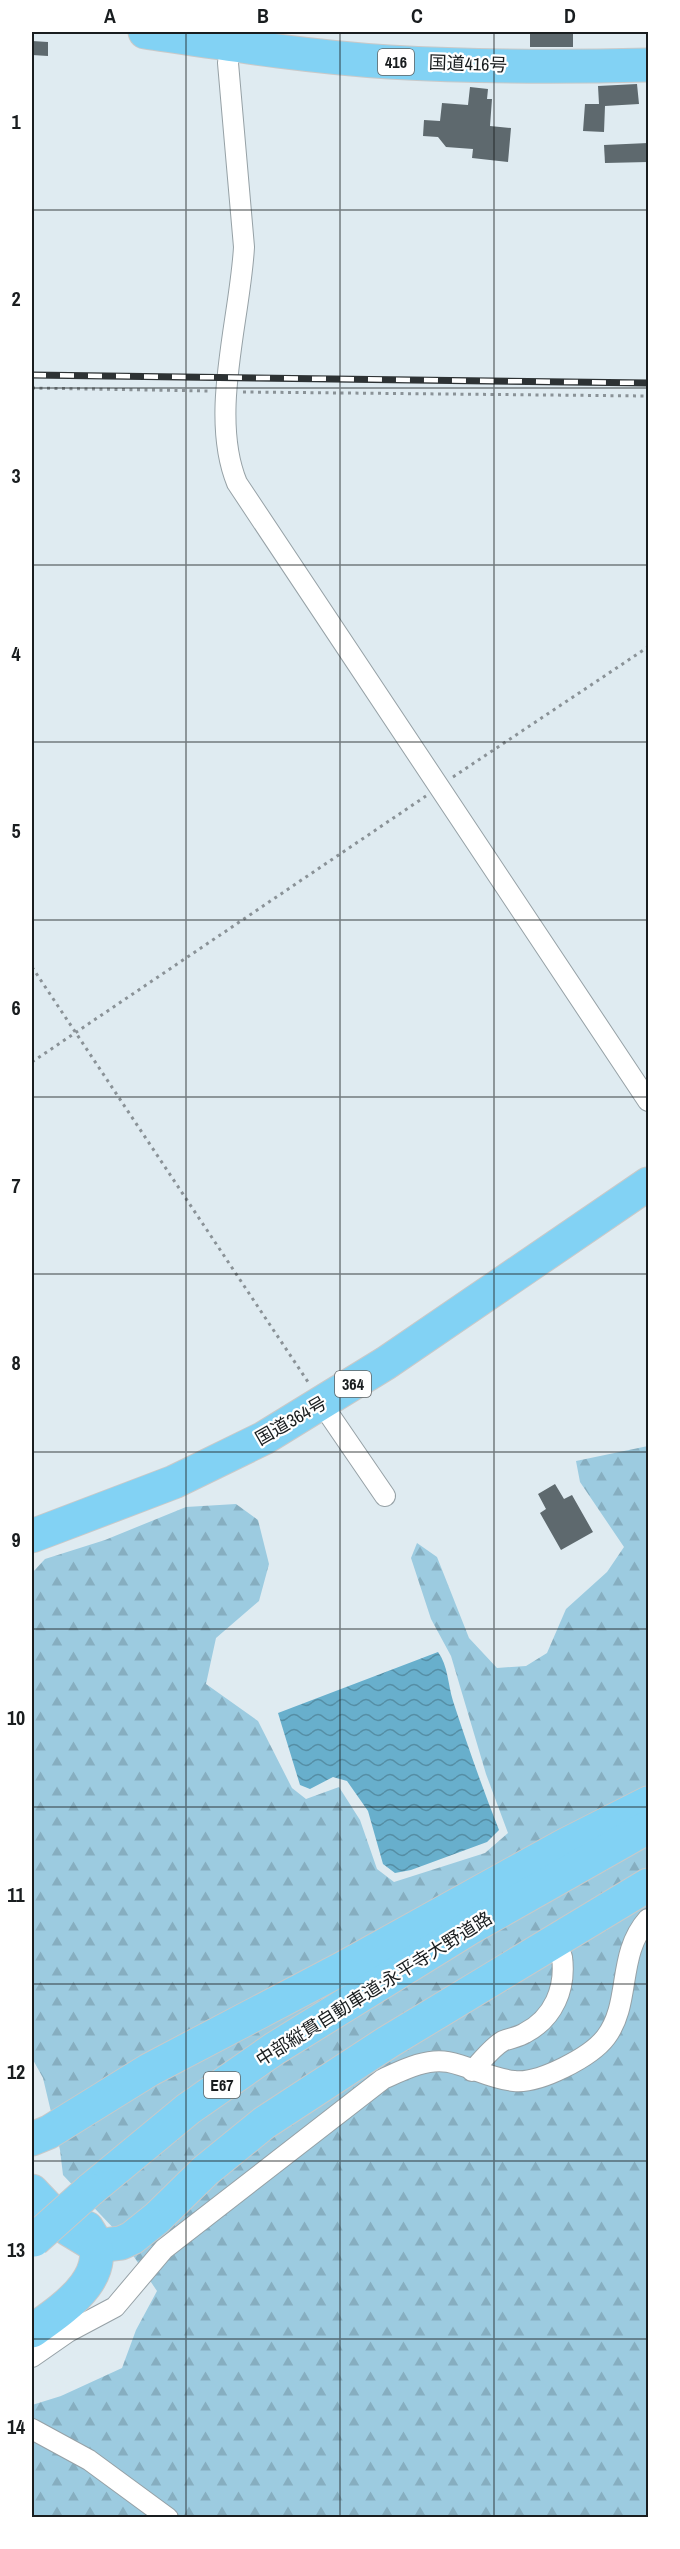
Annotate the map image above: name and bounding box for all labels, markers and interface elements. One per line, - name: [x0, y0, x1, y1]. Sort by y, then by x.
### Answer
- text: A: [104, 2, 116, 29]
- text: B: [257, 2, 269, 29]
- text: C: [411, 2, 423, 29]
- text: D: [564, 2, 576, 29]
- road number: 416: [378, 49, 414, 75]
- street label: 国道416号: [428, 50, 508, 77]
- text: 1: [11, 108, 21, 135]
- text: 2: [11, 285, 21, 312]
- text: 3: [11, 462, 21, 489]
- text: 4: [11, 640, 21, 667]
- text: 5: [11, 817, 21, 844]
- text: 6: [11, 994, 21, 1021]
- text: 7: [11, 1172, 21, 1199]
- text: 8: [11, 1349, 21, 1376]
- road number: 364: [335, 1371, 371, 1397]
- street label: 国道364号: [250, 1390, 331, 1451]
- text: 9: [11, 1526, 21, 1553]
- text: 10: [7, 1704, 25, 1731]
- text: 11: [7, 1881, 26, 1908]
- street label: 中部縦貫自動車道;永平寺大野道路: [251, 1905, 497, 2072]
- text: 12: [7, 2058, 25, 2085]
- road number: E67: [204, 2072, 240, 2098]
- text: 13: [7, 2236, 25, 2263]
- text: 14: [7, 2413, 25, 2440]

